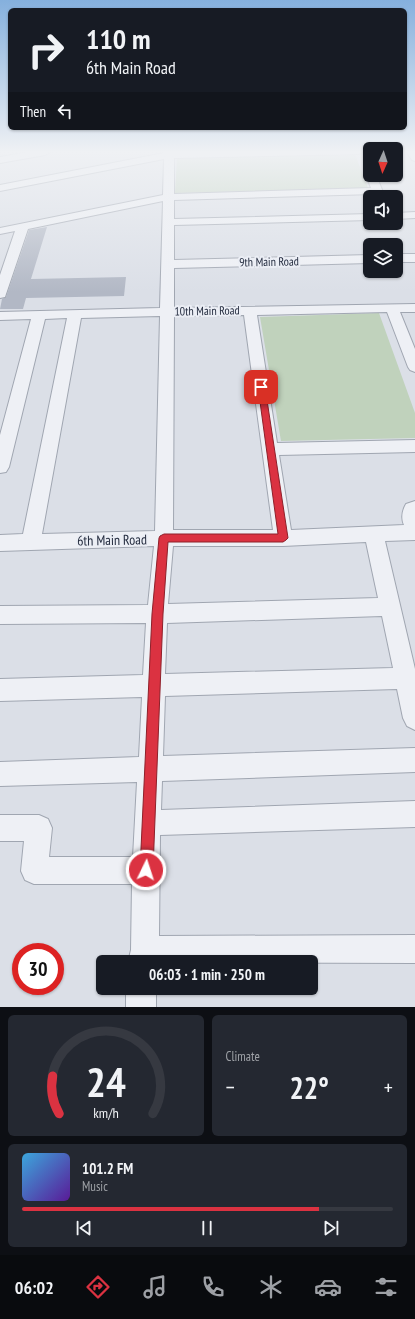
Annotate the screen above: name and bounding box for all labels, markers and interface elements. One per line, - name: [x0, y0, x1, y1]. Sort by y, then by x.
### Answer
- text: 110 m: [86, 20, 150, 57]
- icon: right: [20, 24, 72, 76]
- text: 6th Main Road: [86, 56, 176, 79]
- icon: left: [54, 100, 76, 122]
- text: Then: [20, 102, 46, 121]
- north arrow: [363, 142, 403, 182]
- map controls: [363, 142, 403, 278]
- button: sound: [363, 190, 403, 230]
- button: layers: [363, 238, 403, 278]
- street label: 9th Main Road: [239, 253, 299, 270]
- street label: 10th Main Road: [174, 302, 240, 319]
- pin: [244, 370, 278, 404]
- icon: arrive: [250, 376, 272, 398]
- street label: 6th Main Road: [77, 530, 147, 550]
- position arrow: [125, 849, 167, 891]
- speed limit sign: 30: [12, 943, 64, 995]
- text: 06:03 · 1 min · 250 m: [149, 965, 265, 984]
- text: Climate: [226, 1048, 260, 1065]
- text: 24: [86, 1054, 126, 1107]
- text: 22°: [289, 1068, 329, 1107]
- text: −: [226, 1073, 235, 1101]
- text: +: [384, 1073, 393, 1101]
- text: km/h: [93, 1102, 118, 1121]
- text: 101.2 FM: [82, 1159, 133, 1178]
- text: Music: [82, 1178, 108, 1195]
- icon: previous: [73, 1217, 95, 1239]
- icon: pause: [196, 1217, 218, 1239]
- icon: next: [320, 1217, 342, 1239]
- icon: directions: [84, 1273, 112, 1301]
- icon: music: [141, 1273, 169, 1301]
- icon: phone: [199, 1273, 227, 1301]
- icon: climate: [257, 1273, 285, 1301]
- icon: car: [314, 1273, 342, 1301]
- icon: filters: [372, 1273, 400, 1301]
- text: 06:02: [15, 1276, 54, 1299]

